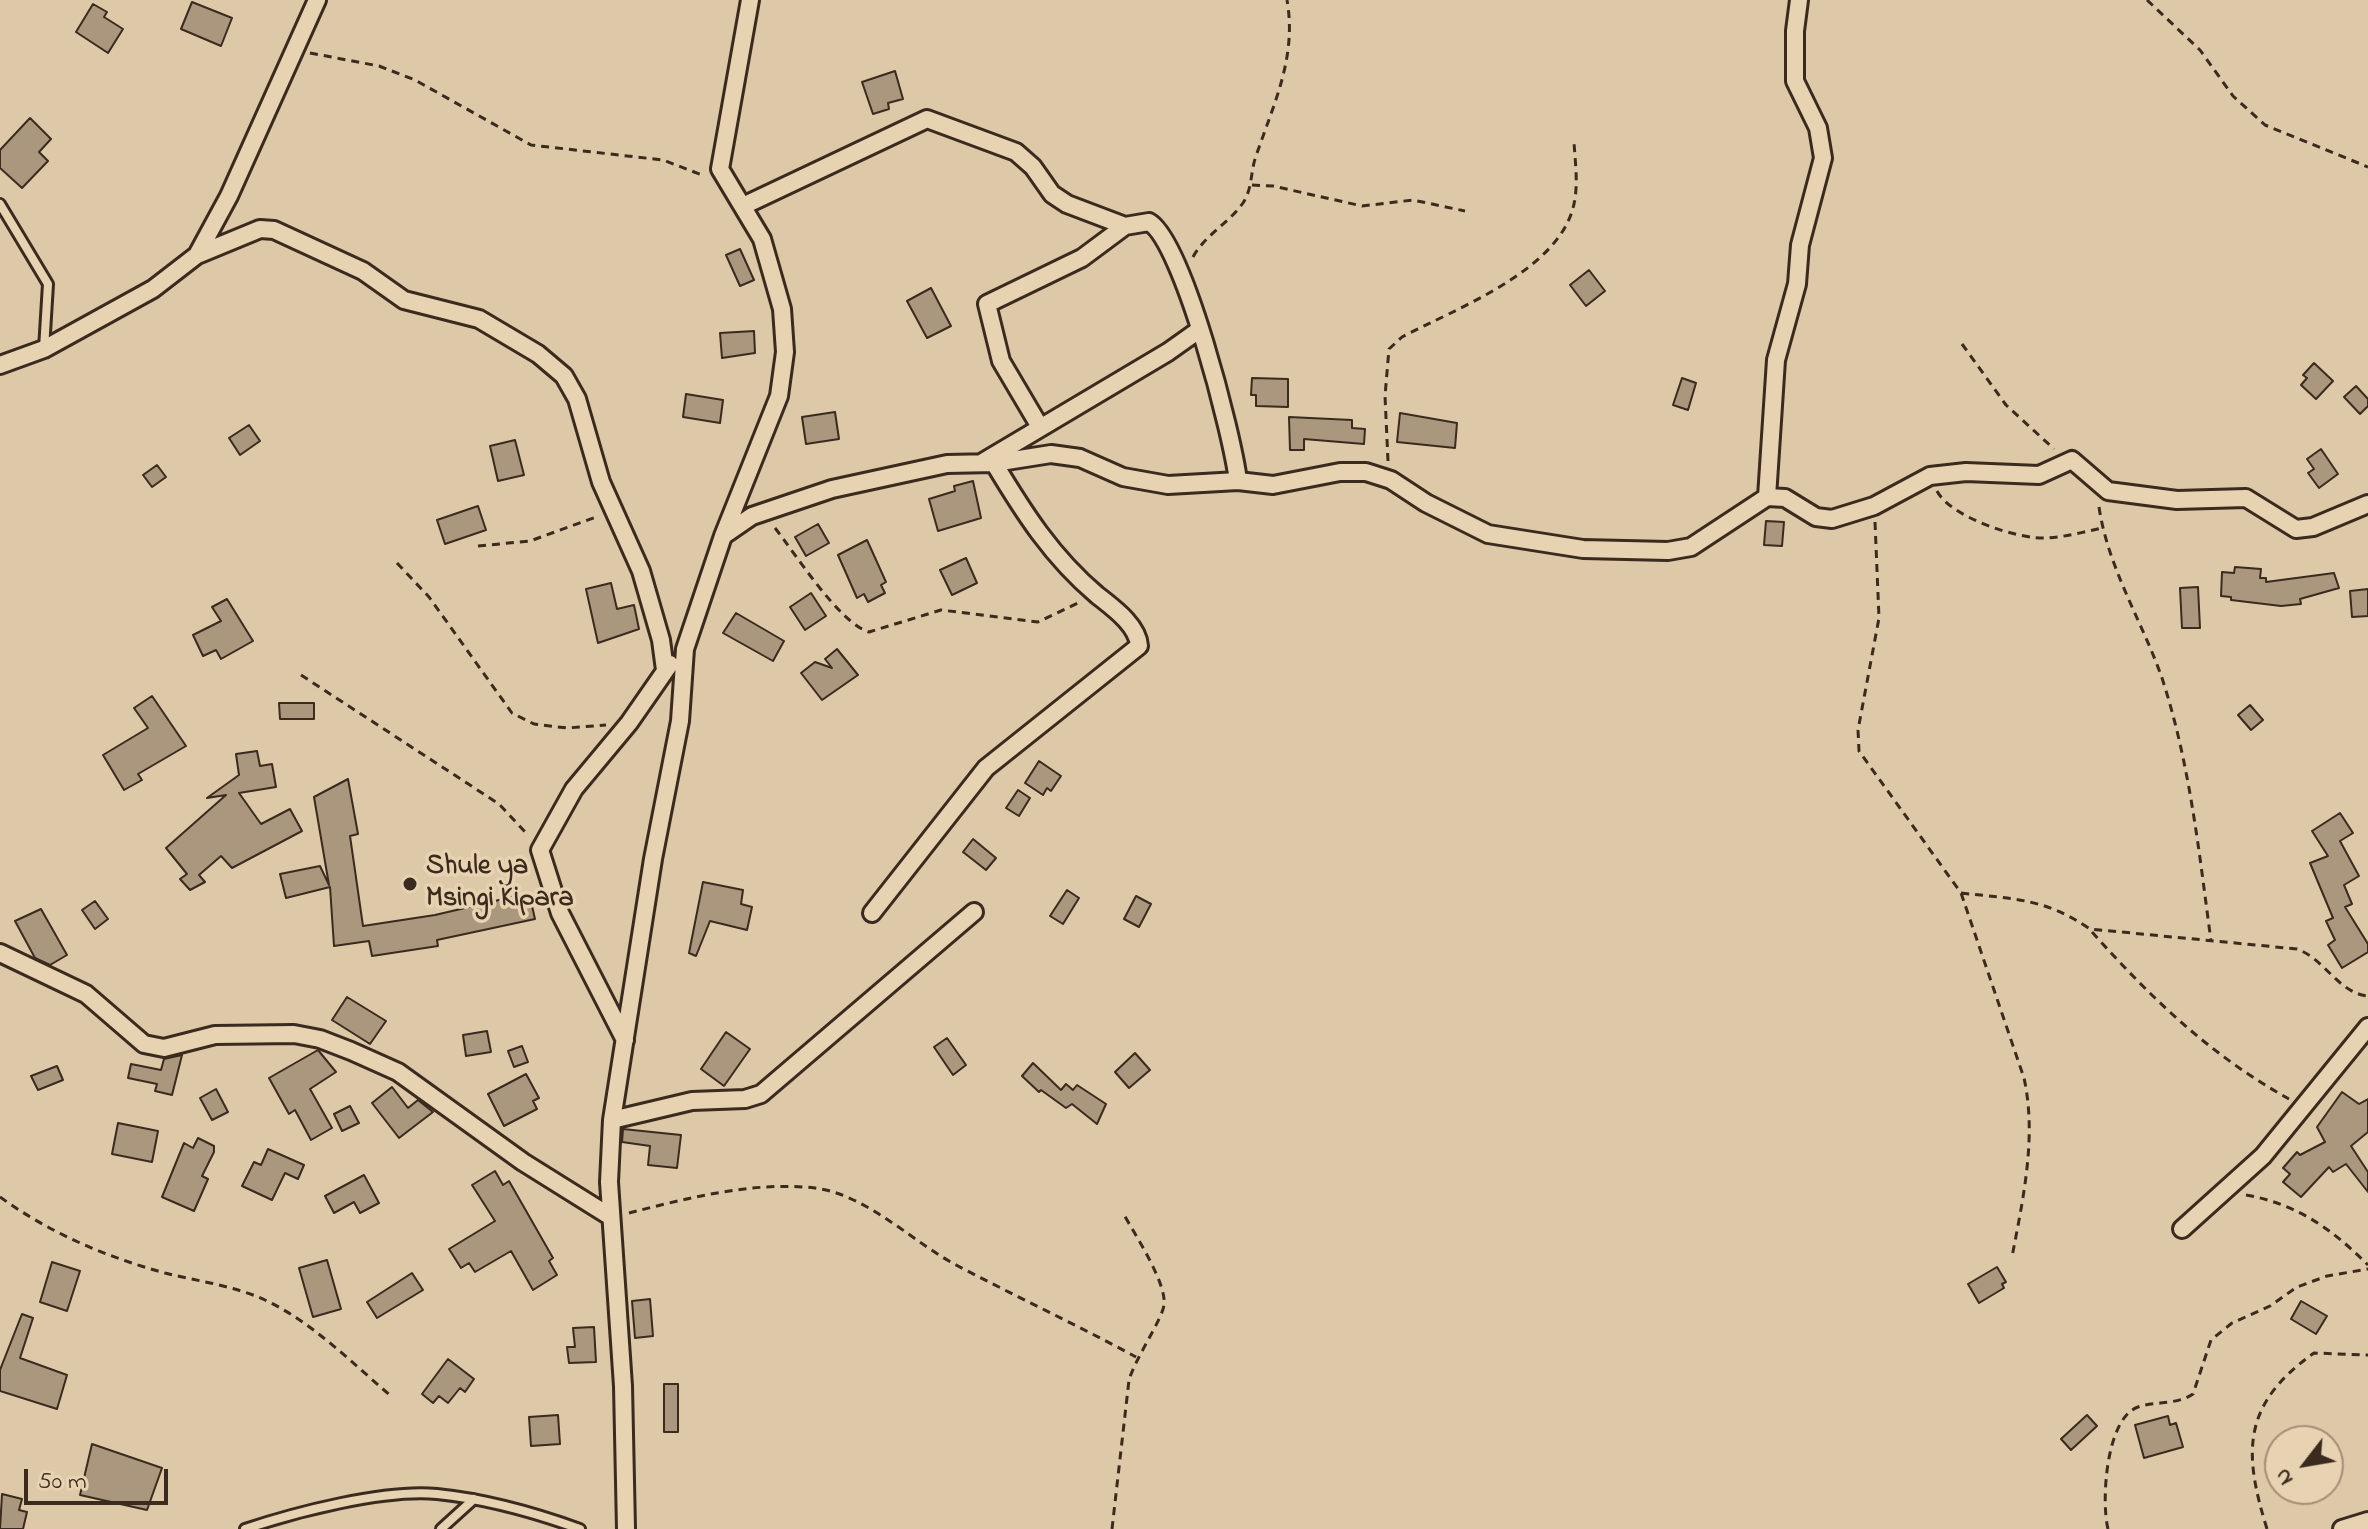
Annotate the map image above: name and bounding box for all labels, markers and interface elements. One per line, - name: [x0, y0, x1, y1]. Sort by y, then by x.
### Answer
- place label: Shule ya Msingi Kipara: [426, 851, 574, 917]
- marker: Shule ya Msingi Kipara: [401, 875, 419, 893]
- north arrow: [2264, 1425, 2344, 1505]
- scale bar: [28, 1453, 172, 1503]
- text: N: [2268, 1462, 2303, 1491]
- text: 50 m: [38, 1465, 87, 1500]

